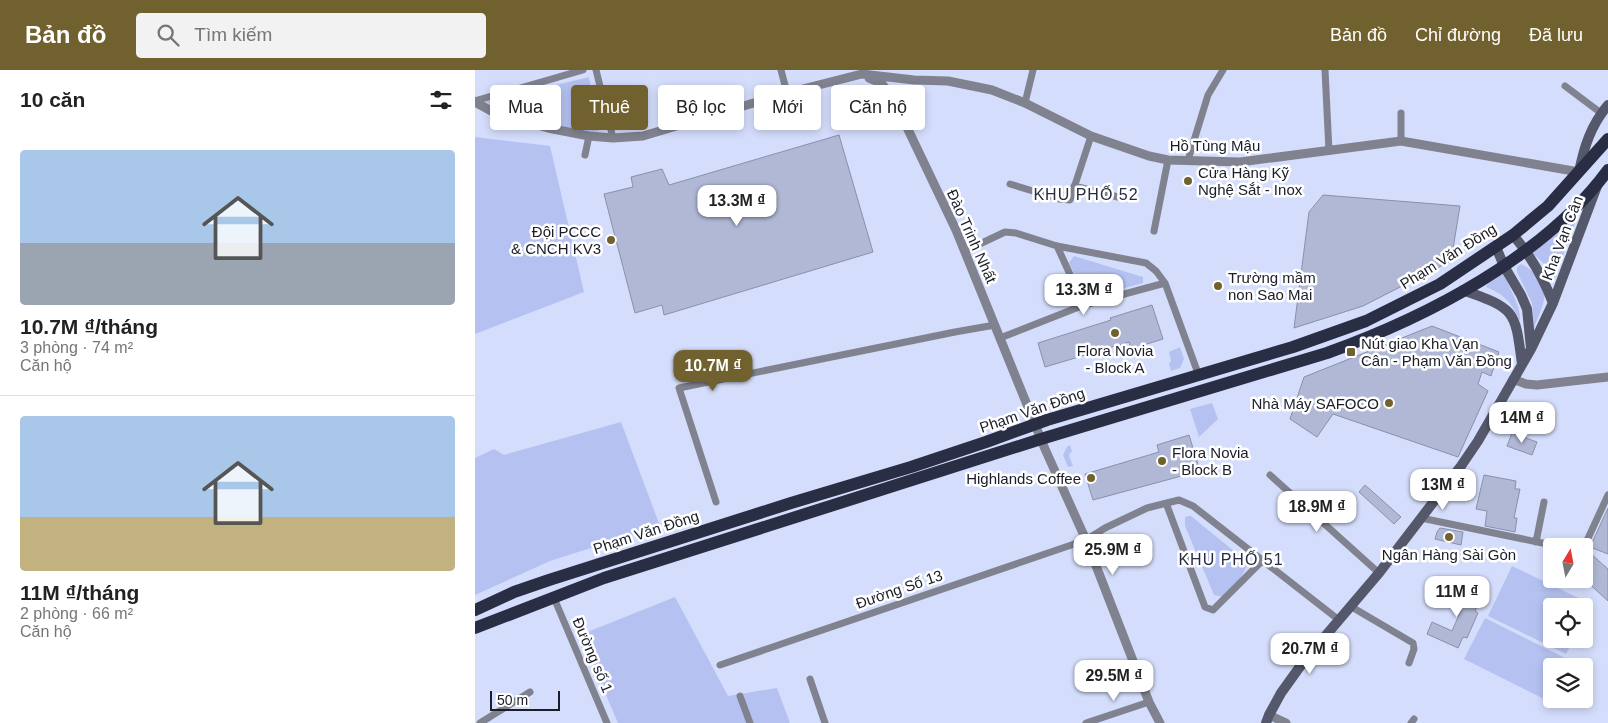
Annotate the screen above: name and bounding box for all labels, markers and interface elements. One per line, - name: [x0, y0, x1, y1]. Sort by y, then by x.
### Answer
- search box: [136, 13, 486, 58]
- text: Bản đồ: [25, 21, 106, 48]
- icon: search: [154, 21, 182, 49]
- text: Tìm kiếm: [194, 24, 272, 45]
- text: Bản đồ: [1330, 25, 1387, 45]
- text: Chỉ đường: [1415, 25, 1501, 45]
- text: Đã lưu: [1529, 25, 1583, 45]
- chip: Mua: [490, 85, 561, 130]
- chip: Thuê: [571, 85, 648, 130]
- chip: Bộ lọc: [658, 85, 744, 130]
- chip: Mới: [754, 85, 821, 130]
- chip: Căn hộ: [831, 85, 925, 130]
- icon: filters: [427, 86, 455, 114]
- text: 10 căn: [20, 88, 85, 111]
- street label: Hồ Tùng Mậu: [1170, 137, 1260, 154]
- place label: Cửa Hàng Kỹ Nghệ Sắt - Inox: [1198, 164, 1303, 198]
- marker: Cửa Hàng Kỹ Nghệ Sắt - Inox: [1182, 175, 1194, 187]
- icon: home: [193, 183, 283, 273]
- pin: 13.3M ₫: [691, 184, 783, 227]
- district label: KHU PHỐ 52: [1033, 184, 1139, 203]
- street label: Đào Trinh Nhất: [944, 186, 1001, 286]
- text: 13.3M ₫: [708, 192, 766, 209]
- street label: Kha Vạn Cân: [1538, 193, 1586, 283]
- street label: Phạm Văn Đồng: [1397, 220, 1499, 292]
- place label: Đội PCCC & CNCH KV3: [511, 223, 601, 257]
- marker: Đội PCCC & CNCH KV3: [605, 234, 617, 246]
- place label: Trường mầm non Sao Mai: [1228, 269, 1316, 303]
- pin: 13.3M ₫: [1038, 274, 1130, 316]
- marker: Trường mầm non Sao Mai: [1212, 280, 1224, 292]
- text: 13.3M ₫: [1055, 281, 1113, 298]
- text: 10.7M ₫/tháng: [20, 315, 158, 338]
- marker: Flora Novia - Block A: [1109, 327, 1121, 339]
- place label: Nút giao Kha Vạn Cân - Phạm Văn Đồng: [1361, 335, 1512, 369]
- text: 3 phòng · 74 m²: [20, 339, 133, 356]
- place label: Flora Novia - Block A: [1077, 342, 1154, 376]
- marker: Nút giao Kha Vạn Cân - Phạm Văn Đồng: [1345, 346, 1357, 358]
- pin: 10.7M ₫: [667, 350, 759, 392]
- text: Căn hộ: [20, 357, 72, 374]
- text: 10.7M ₫: [684, 357, 742, 374]
- street label: Phạm Văn Đồng: [977, 384, 1087, 436]
- place label: Nhà Máy SAFOCO: [1251, 395, 1379, 412]
- marker: Nhà Máy SAFOCO: [1383, 397, 1395, 409]
- pin: 14M ₫: [1487, 402, 1557, 444]
- text: 14M ₫: [1500, 409, 1544, 426]
- place label: Flora Novia - Block B: [1172, 444, 1249, 478]
- icon: home: [193, 448, 283, 538]
- marker: Flora Novia - Block B: [1156, 455, 1168, 467]
- pin: 13M ₫: [1408, 468, 1478, 511]
- place label: Highlands Coffee: [966, 470, 1081, 487]
- marker: Highlands Coffee: [1085, 472, 1097, 484]
- text: 13M ₫: [1421, 476, 1465, 493]
- pin: 18.9M ₫: [1271, 490, 1363, 533]
- text: 18.9M ₫: [1288, 498, 1346, 515]
- street label: Phạm Văn Đồng: [591, 507, 701, 557]
- marker: Ngân Hàng Sài Gòn: [1443, 531, 1455, 543]
- pin: 25.9M ₫: [1067, 534, 1159, 576]
- north arrow: [1543, 538, 1593, 588]
- map controls: [1543, 538, 1593, 708]
- text: 25.9M ₫: [1084, 541, 1142, 558]
- place label: Ngân Hàng Sài Gòn: [1382, 546, 1516, 563]
- district label: KHU PHỐ 51: [1178, 549, 1284, 568]
- street label: Đường Số 13: [853, 566, 945, 612]
- pin: 11M ₫: [1422, 576, 1492, 618]
- text: 11M ₫/tháng: [20, 581, 139, 604]
- text: 11M ₫: [1436, 583, 1478, 600]
- button: locate: [1543, 598, 1593, 648]
- text: 2 phòng · 66 m²: [20, 605, 133, 622]
- street label: Đường số 1: [570, 615, 616, 695]
- text: Căn hộ: [20, 623, 72, 640]
- pin: 20.7M ₫: [1264, 632, 1356, 675]
- text: 20.7M ₫: [1281, 640, 1339, 657]
- button: layers: [1543, 658, 1593, 708]
- pin: 29.5M ₫: [1068, 660, 1160, 702]
- text: 29.5M ₫: [1085, 667, 1143, 684]
- scale bar: [490, 688, 560, 711]
- text: 50 m: [497, 692, 528, 708]

